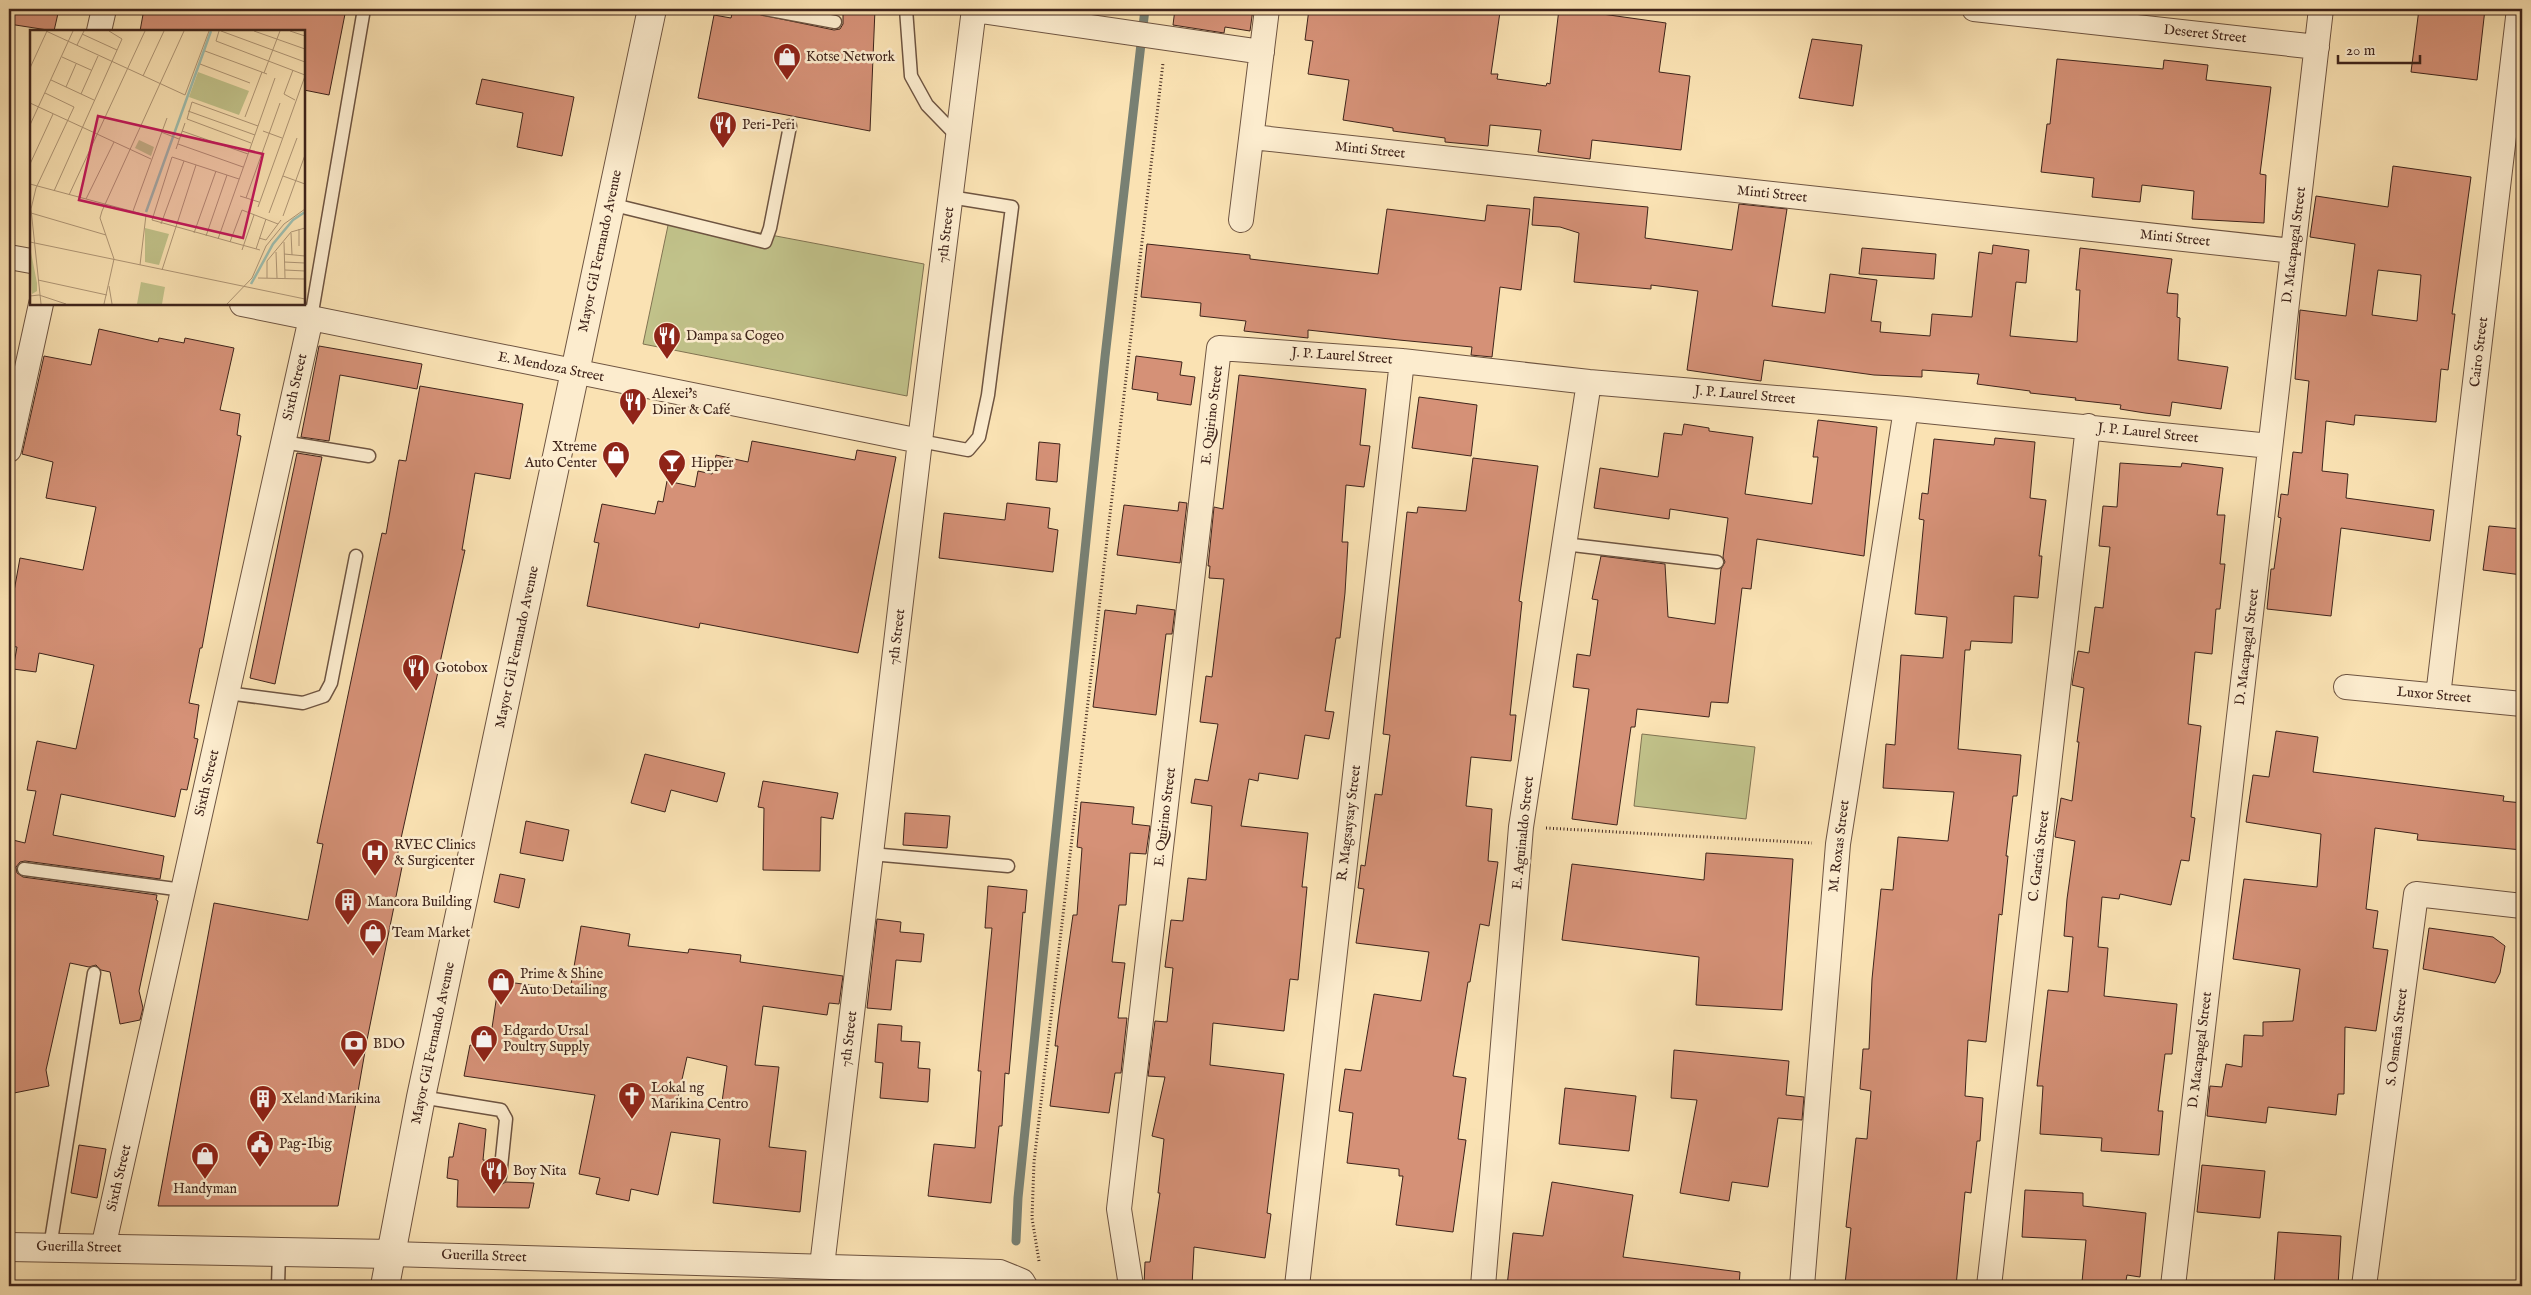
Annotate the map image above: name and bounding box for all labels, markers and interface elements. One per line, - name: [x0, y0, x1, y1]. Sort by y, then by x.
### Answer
- street label: Deseret Street: [2163, 21, 2248, 47]
- inset map: [30, 30, 305, 305]
- scale bar: [2338, 32, 2421, 64]
- text: 20 m: [2346, 41, 2376, 60]
- shop icon: Kotse Network: [772, 42, 802, 81]
- place label: Kotse Network: [806, 48, 895, 66]
- restaurant icon: Peri-Peri: [708, 110, 738, 149]
- place label: Peri-Peri: [742, 116, 795, 134]
- street label: Minti Street: [1334, 137, 1406, 163]
- street label: Mayor Gil Fernando Avenue: [574, 168, 626, 334]
- street label: Minti Street: [1736, 181, 1808, 207]
- street label: D. Macapagal Street: [2278, 186, 2310, 304]
- street label: 7th Street: [934, 206, 958, 264]
- street label: Minti Street: [2139, 225, 2211, 251]
- street label: Cairo Street: [2466, 316, 2492, 388]
- restaurant icon: Dampa sa Cogeo: [652, 321, 682, 360]
- place label: Dampa sa Cogeo: [686, 327, 784, 345]
- street label: J. P. Laurel Street: [1289, 343, 1393, 369]
- street label: E. Mendoza Street: [496, 348, 606, 386]
- street label: Sixth Street: [279, 352, 311, 422]
- street label: E. Quirino Street: [1197, 364, 1227, 466]
- street label: J. P. Laurel Street: [1692, 381, 1796, 408]
- place label: Alexei's Diner & Café: [651, 385, 731, 419]
- restaurant icon: Alexei's Diner & Café: [618, 387, 648, 426]
- street label: J. P. Laurel Street: [2095, 419, 2200, 447]
- place label: Xtreme Auto Center: [524, 438, 598, 472]
- shop icon: Xtreme Auto Center: [601, 440, 631, 479]
- bar icon: Hipper: [657, 448, 687, 487]
- place label: Hipper: [691, 454, 733, 472]
- street label: Mayor Gil Fernando Avenue: [491, 564, 543, 730]
- street label: D. Macapagal Street: [2231, 588, 2263, 706]
- street label: 7th Street: [885, 608, 909, 666]
- restaurant icon: Gotobox: [401, 653, 431, 692]
- place label: Gotobox: [435, 659, 488, 677]
- street label: Luxor Street: [2396, 683, 2472, 707]
- street label: Sixth Street: [191, 748, 223, 818]
- street label: R. Magsaysay Street: [1333, 764, 1365, 882]
- street label: E. Quirino Street: [1150, 766, 1180, 868]
- street label: E. Aguinaldo Street: [1508, 775, 1538, 891]
- street label: M. Roxas Street: [1824, 799, 1854, 893]
- street label: C. Garcia Street: [2024, 809, 2054, 903]
- place label: RVEC Clinics & Surgicenter: [394, 836, 476, 870]
- hospital icon: RVEC Clinics & Surgicenter: [360, 838, 390, 877]
- building icon: Mancora Building: [333, 887, 363, 926]
- place label: Mancora Building: [367, 893, 472, 911]
- shop icon: Team Market: [358, 918, 388, 957]
- place label: Team Market: [392, 924, 470, 942]
- street label: Mayor Gil Fernando Avenue: [407, 960, 459, 1126]
- place label: Prime & Shine Auto Detailing: [519, 965, 607, 999]
- shop icon: Prime & Shine Auto Detailing: [486, 967, 516, 1006]
- street label: S. Osmeña Street: [2382, 987, 2412, 1087]
- street label: D. Macapagal Street: [2184, 991, 2216, 1109]
- street label: 7th Street: [837, 1010, 861, 1068]
- place label: Edgardo Ursal Poultry Supply: [503, 1022, 590, 1056]
- shop icon: Edgardo Ursal Poultry Supply: [469, 1024, 499, 1063]
- bank icon: BDO: [339, 1029, 369, 1068]
- place label: BDO: [373, 1035, 405, 1053]
- place label: Lokal ng Marikina Centro: [651, 1079, 749, 1113]
- church icon: Lokal ng Marikina Centro: [617, 1081, 647, 1120]
- building icon: Xeland Marikina: [248, 1084, 278, 1123]
- place label: Xeland Marikina: [282, 1090, 381, 1108]
- public building icon: Pag-Ibig: [245, 1129, 275, 1168]
- place label: Pag-Ibig: [279, 1135, 332, 1153]
- shop icon: Handyman: [190, 1141, 220, 1180]
- street label: Sixth Street: [103, 1143, 135, 1213]
- restaurant icon: Boy Nita: [479, 1156, 509, 1195]
- place label: Boy Nita: [513, 1162, 567, 1180]
- place label: Handyman: [173, 1180, 238, 1198]
- street label: Guerilla Street: [36, 1237, 122, 1257]
- street label: Guerilla Street: [441, 1246, 527, 1266]

